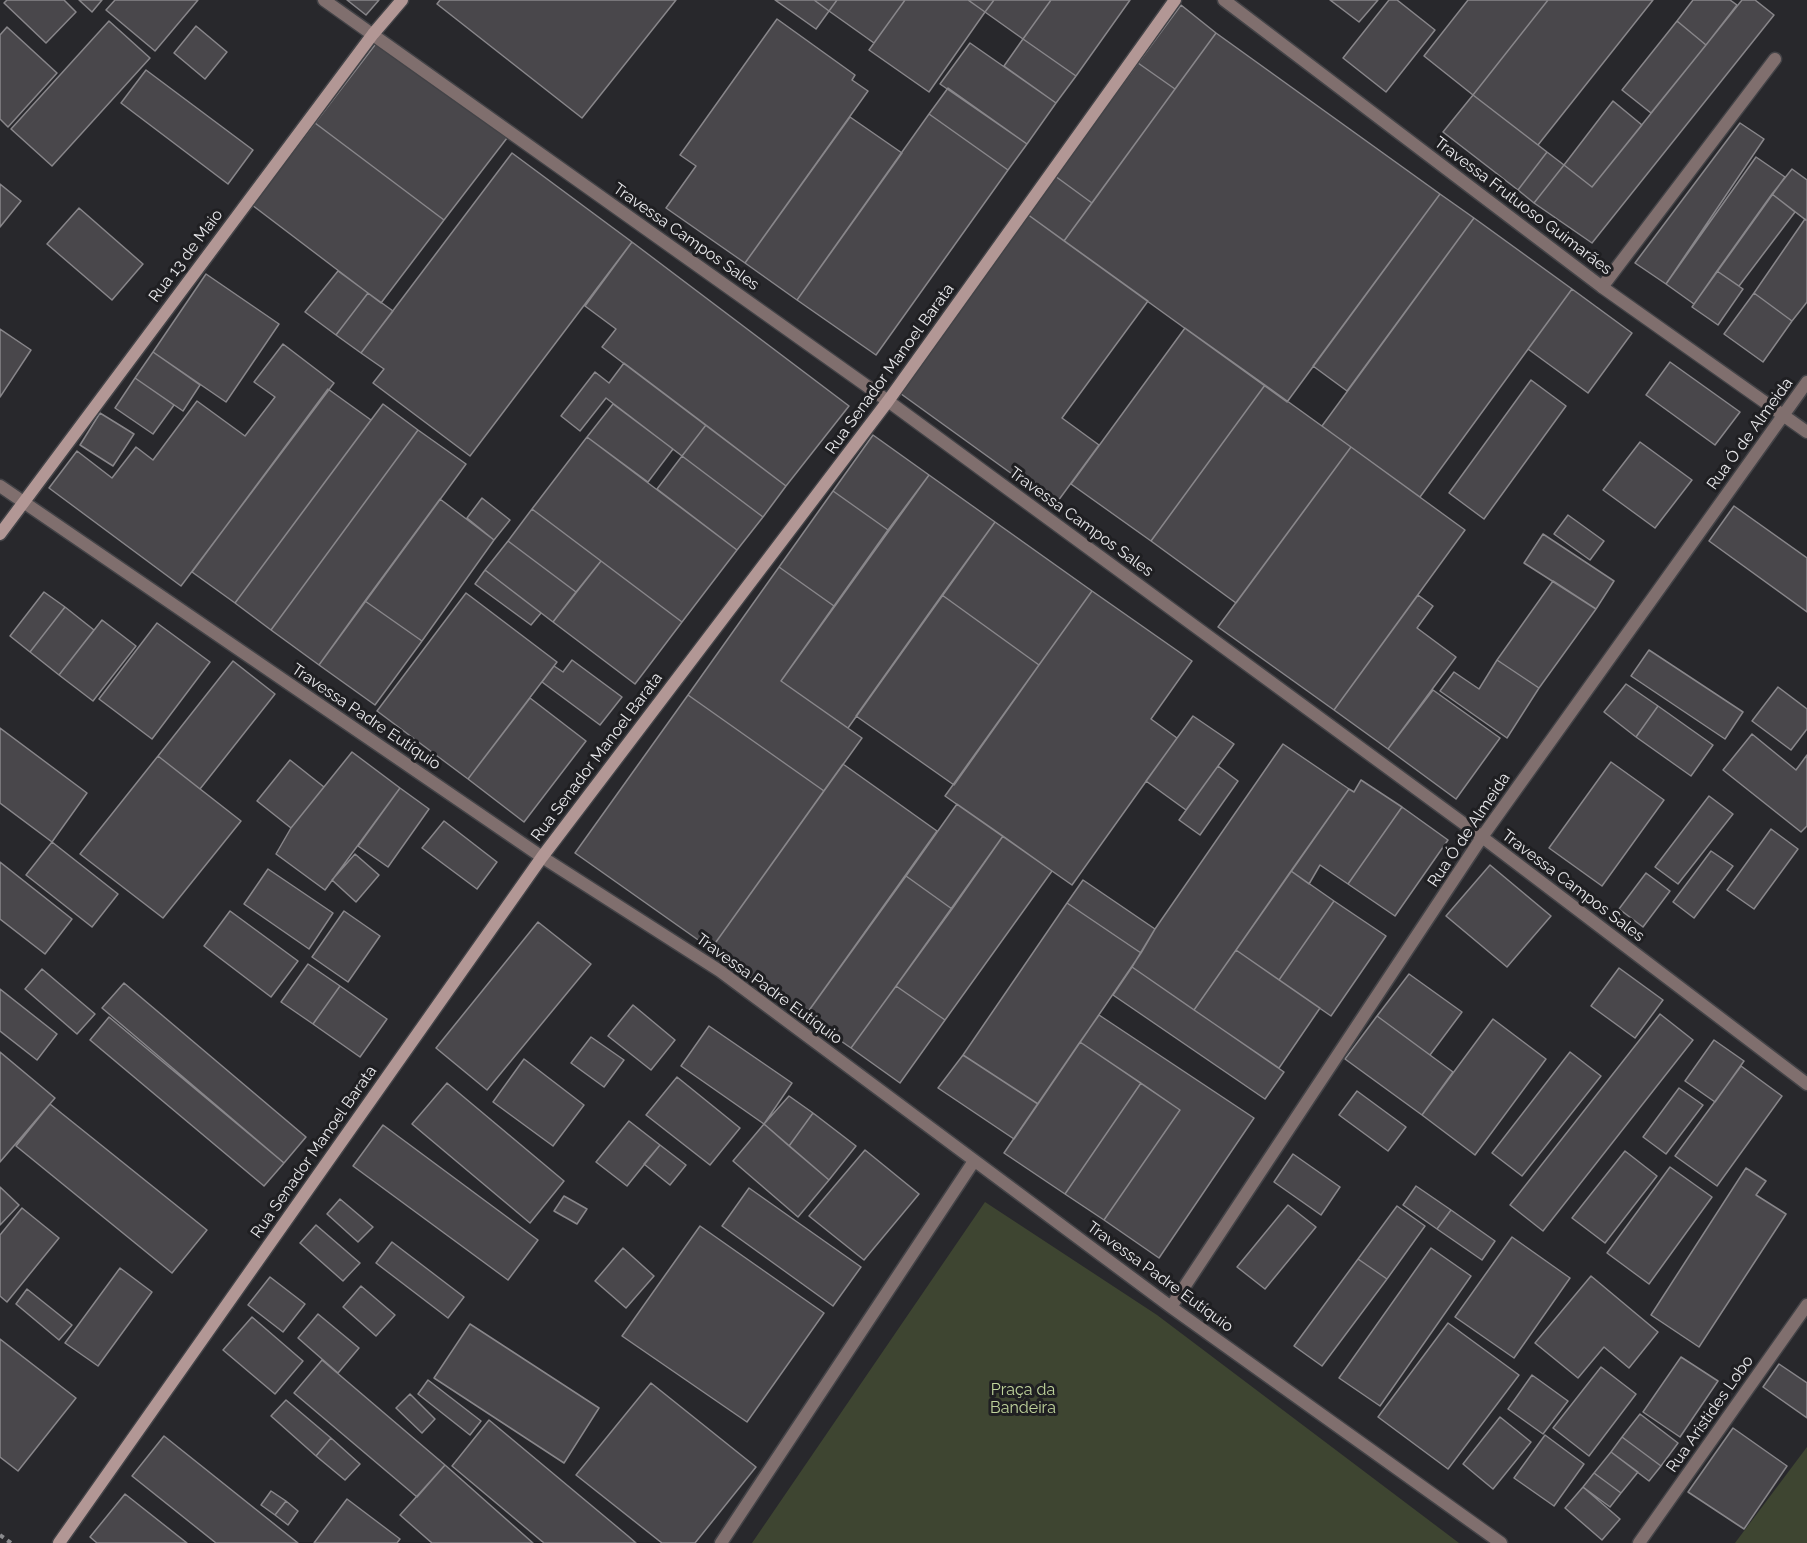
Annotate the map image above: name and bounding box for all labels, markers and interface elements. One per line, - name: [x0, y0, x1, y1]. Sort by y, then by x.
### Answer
- street label: Travessa Frutuoso Guimarães: [1430, 133, 1616, 279]
- street label: Travessa Campos Sales: [609, 179, 763, 295]
- street label: Rua 13 de Maio: [145, 206, 227, 306]
- street label: Rua Senador Manoel Barata: [822, 280, 958, 458]
- street label: Rua Ó de Almeida: [1703, 374, 1797, 494]
- street label: Travessa Campos Sales: [1005, 463, 1157, 581]
- street label: Travessa Padre Eutíquio: [288, 660, 444, 774]
- street label: Rua Senador Manoel Barata: [527, 669, 667, 845]
- street label: Rua Ó de Almeida: [1424, 769, 1514, 891]
- street label: Travessa Campos Sales: [1498, 826, 1648, 946]
- street label: Travessa Padre Eutíquio: [692, 930, 846, 1048]
- street label: Rua Senador Manoel Barata: [247, 1062, 381, 1242]
- street label: Travessa Padre Eutíquio: [1083, 1218, 1237, 1336]
- street label: Rua Aristides Lobo: [1662, 1352, 1758, 1476]
- park label: Praça da Bandeira: [990, 1380, 1056, 1418]

